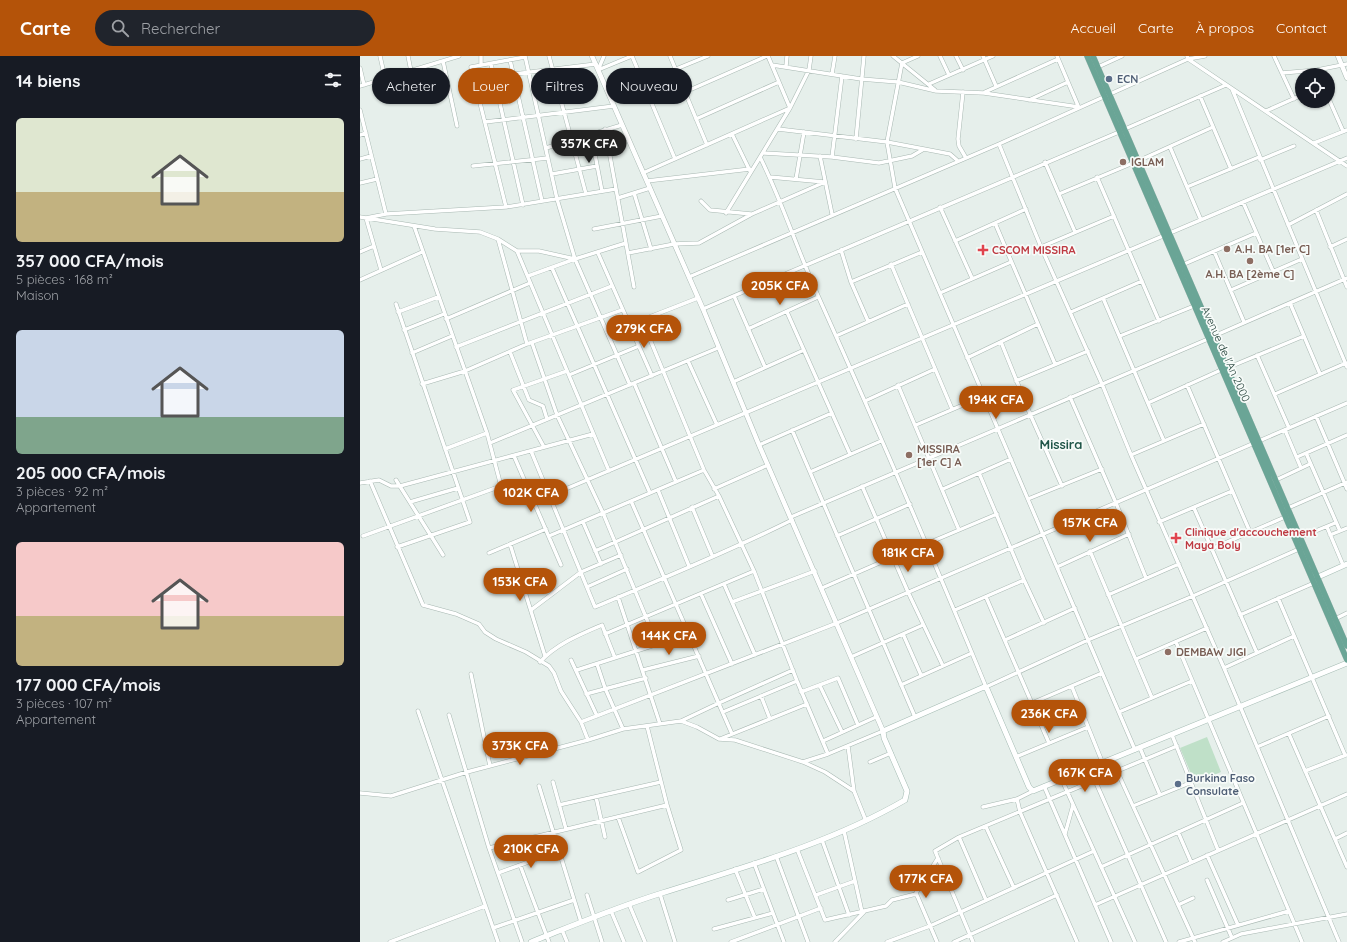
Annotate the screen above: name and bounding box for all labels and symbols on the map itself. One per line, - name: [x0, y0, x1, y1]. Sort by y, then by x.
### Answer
- place label: ECN: [1117, 72, 1138, 86]
- marker: ECN: [1104, 74, 1114, 84]
- pin: 357K CFA: [548, 130, 630, 164]
- place label: IGLAM: [1131, 155, 1164, 169]
- marker: IGLAM: [1118, 157, 1128, 167]
- place label: A.H. BA [1er C]: [1235, 242, 1310, 256]
- place label: CSCOM MISSIRA: [992, 243, 1076, 257]
- marker: CSCOM MISSIRA: [977, 244, 989, 256]
- marker: A.H. BA [1er C]: [1222, 244, 1232, 254]
- marker: A.H. BA [2ème C]: [1245, 256, 1255, 266]
- place label: A.H. BA [2ème C]: [1205, 267, 1295, 281]
- pin: 205K CFA: [739, 272, 821, 306]
- street label: Avenue de l'An 2000: [1199, 304, 1253, 404]
- pin: 279K CFA: [603, 315, 685, 349]
- pin: 194K CFA: [955, 386, 1037, 420]
- district label: Missira: [1040, 436, 1082, 452]
- place label: MISSIRA [1er C] A: [917, 442, 962, 469]
- marker: MISSIRA [1er C] A: [904, 450, 914, 460]
- pin: 102K CFA: [490, 479, 572, 513]
- pin: 157K CFA: [1049, 509, 1131, 543]
- place label: Clinique d'accouchement Maya Boly: [1185, 525, 1317, 552]
- marker: Clinique d'accouchement Maya Boly: [1170, 532, 1182, 544]
- pin: 181K CFA: [867, 539, 949, 573]
- pin: 153K CFA: [479, 568, 561, 602]
- pin: 144K CFA: [628, 622, 710, 656]
- place label: DEMBAW JIGI: [1176, 645, 1246, 659]
- marker: DEMBAW JIGI: [1163, 647, 1173, 657]
- pin: 236K CFA: [1008, 700, 1090, 734]
- pin: 373K CFA: [479, 732, 561, 766]
- pin: 167K CFA: [1044, 759, 1126, 793]
- place label: Burkina Faso Consulate: [1186, 771, 1255, 798]
- marker: Burkina Faso Consulate: [1173, 779, 1183, 789]
- pin: 210K CFA: [490, 835, 572, 869]
- pin: 177K CFA: [885, 865, 967, 899]

